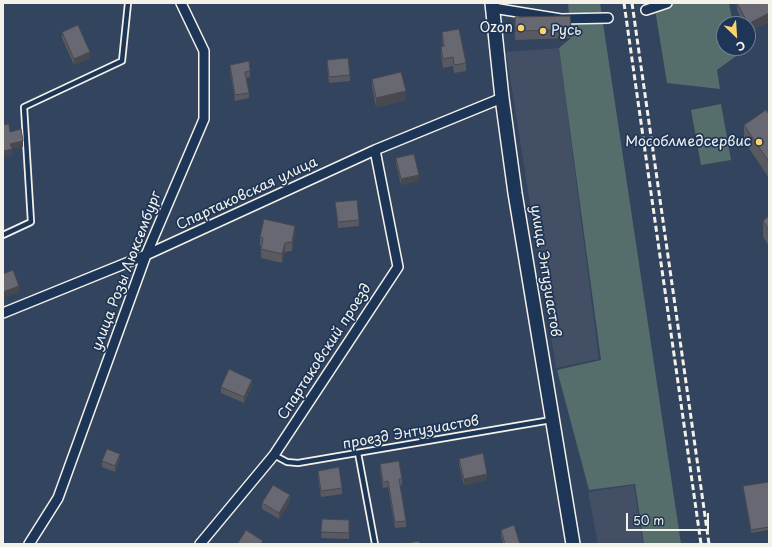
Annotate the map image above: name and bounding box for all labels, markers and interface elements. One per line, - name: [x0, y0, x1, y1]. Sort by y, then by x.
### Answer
- north arrow: [716, 16, 756, 56]
- place label: Ozon: [480, 20, 513, 36]
- marker: Ozon: [516, 23, 526, 33]
- place label: Русь: [551, 23, 581, 39]
- marker: Русь: [538, 26, 548, 36]
- text: С: [734, 37, 748, 56]
- place label: Мособлмедсервис: [625, 134, 751, 150]
- marker: Мособлмедсервис: [754, 137, 764, 147]
- street label: Спартаковская улица: [174, 154, 320, 234]
- street label: улица Розы Люксембург: [89, 189, 165, 353]
- street label: улица Энтузиастов: [526, 204, 564, 338]
- street label: Спартаковский проезд: [275, 281, 375, 423]
- street label: проезд Энтузиастов: [341, 413, 481, 453]
- scale bar: [628, 505, 711, 531]
- text: 50 m: [633, 511, 664, 529]

